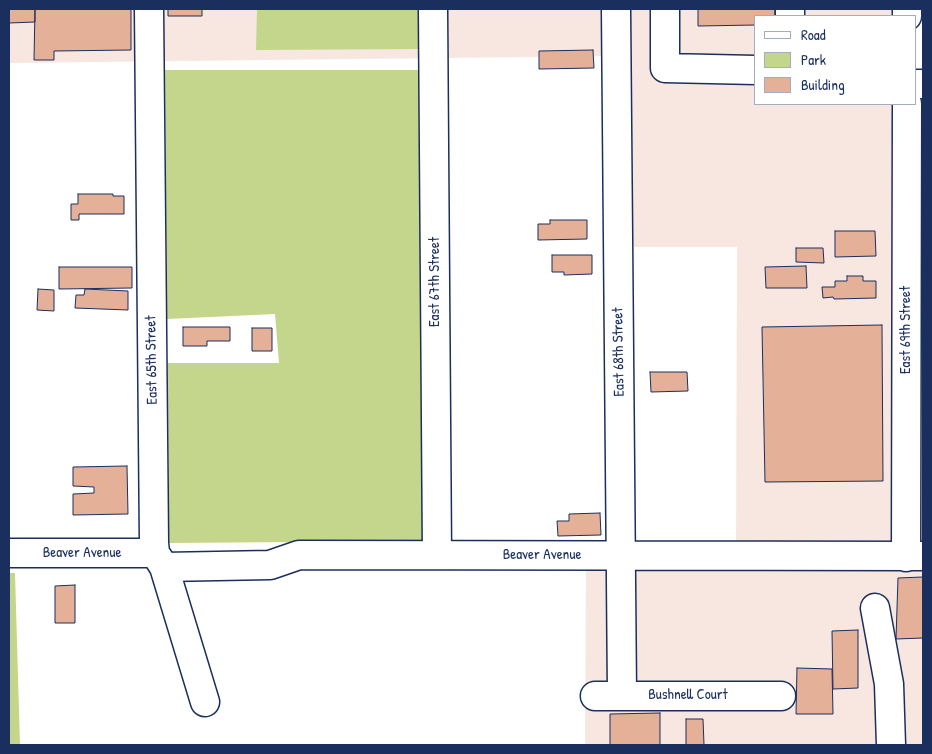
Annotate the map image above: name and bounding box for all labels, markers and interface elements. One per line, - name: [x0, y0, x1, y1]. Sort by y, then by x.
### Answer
- legend: [754, 15, 917, 105]
- text: Road: [801, 24, 826, 45]
- text: Park: [801, 49, 826, 70]
- text: Building: [801, 74, 845, 95]
- street label: East 67th Street: [426, 237, 444, 327]
- street label: East 69th Street: [897, 286, 915, 374]
- street label: East 68th Street: [609, 307, 629, 397]
- street label: East 65th Street: [142, 315, 162, 405]
- street label: Beaver Avenue: [43, 544, 121, 562]
- street label: Beaver Avenue: [503, 546, 581, 564]
- street label: Bushnell Court: [648, 686, 728, 704]

